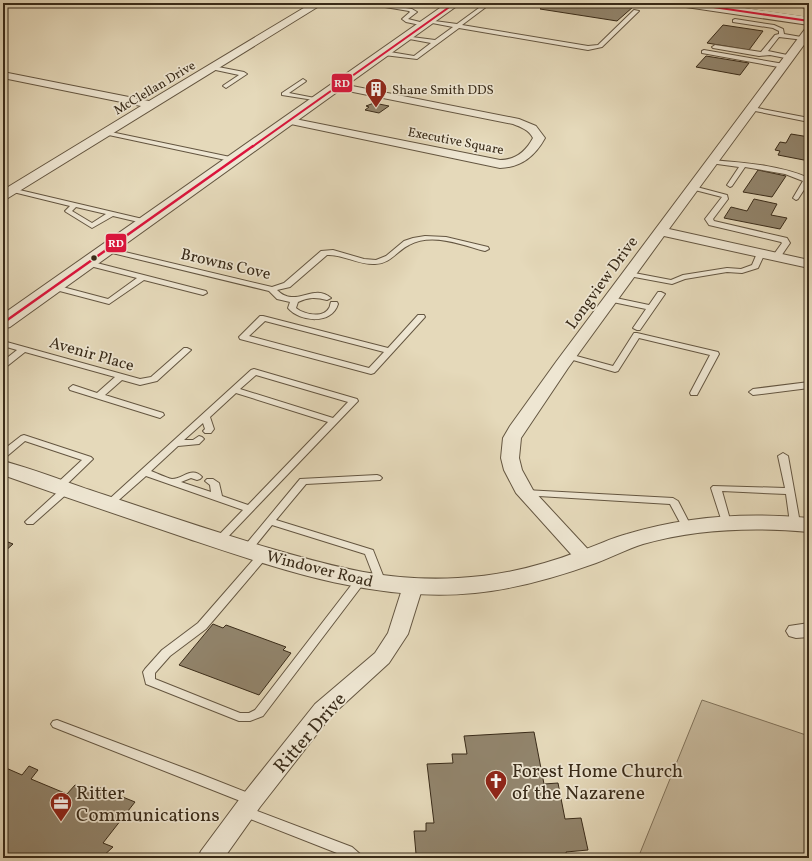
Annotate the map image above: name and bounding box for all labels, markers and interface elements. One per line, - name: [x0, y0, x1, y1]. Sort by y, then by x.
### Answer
- street label: McClellan Drive: [111, 57, 199, 120]
- line badge: RD: [331, 73, 353, 93]
- building icon: Shane Smith DDS: [363, 76, 389, 109]
- text: RD: [334, 77, 350, 92]
- place label: Shane Smith DDS: [392, 82, 494, 100]
- street label: Executive Square: [406, 124, 505, 160]
- street label: Longview Drive: [561, 232, 644, 334]
- line badge: RD: [105, 233, 127, 253]
- text: RD: [108, 237, 124, 252]
- street label: Browns Cove: [178, 244, 273, 286]
- unlabelled marker: [89, 253, 99, 263]
- street label: Avenir Place: [46, 332, 136, 378]
- street label: Windover Road: [264, 546, 375, 594]
- street label: Ritter Drive: [268, 687, 353, 779]
- place label: Forest Home Church of the Nazarene: [512, 759, 683, 807]
- church icon: Forest Home Church of the Nazarene: [483, 768, 509, 801]
- place label: Ritter Communications: [76, 781, 220, 829]
- office icon: Ritter Communications: [48, 790, 74, 823]

